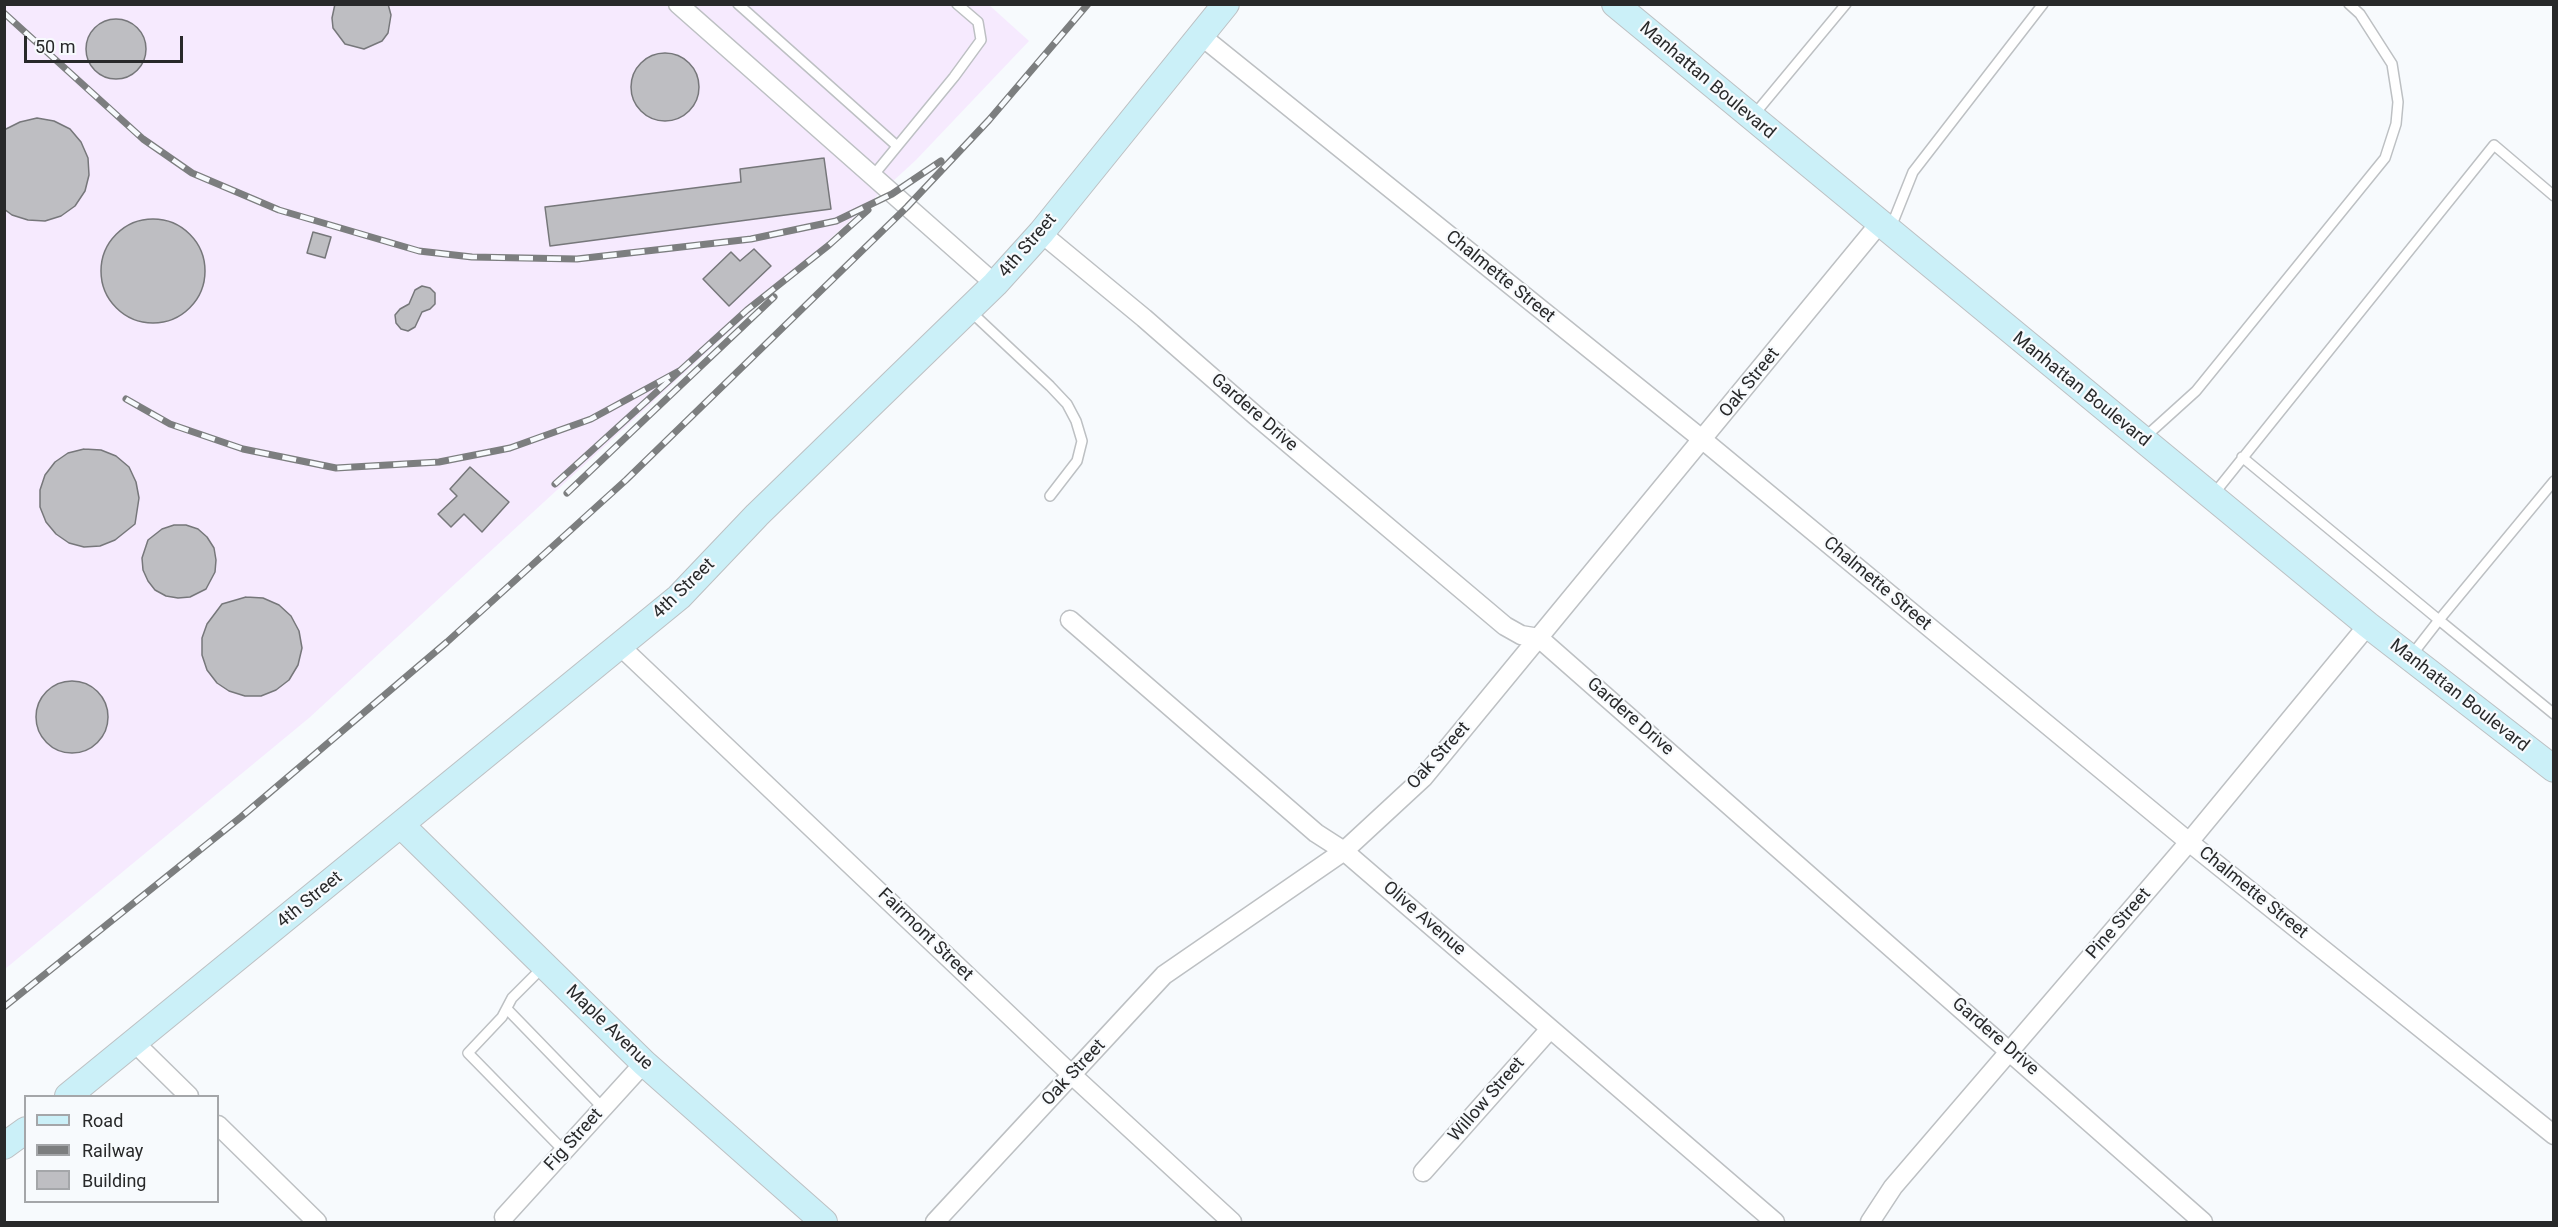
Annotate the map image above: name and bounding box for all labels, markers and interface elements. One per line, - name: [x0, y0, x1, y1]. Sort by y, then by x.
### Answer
- street label: Manhattan Boulevard: [1635, 18, 1779, 144]
- scale bar: [27, 24, 186, 62]
- text: 50 m: [35, 36, 75, 57]
- street label: 4th Street: [994, 210, 1062, 282]
- street label: Chalmette Street: [1441, 226, 1559, 328]
- street label: Manhattan Boulevard: [2008, 328, 2154, 452]
- street label: Oak Street: [1715, 344, 1785, 422]
- street label: Gardere Drive: [1206, 369, 1302, 457]
- street label: Chalmette Street: [1819, 533, 1935, 635]
- street label: 4th Street: [648, 554, 720, 624]
- street label: Manhattan Boulevard: [2385, 635, 2533, 757]
- street label: Gardere Drive: [1582, 673, 1678, 761]
- street label: Oak Street: [1403, 718, 1475, 794]
- street label: Chalmette Street: [2194, 842, 2312, 944]
- street label: 4th Street: [273, 867, 347, 933]
- street label: Olive Avenue: [1378, 877, 1470, 961]
- street label: Fairmont Street: [873, 884, 977, 986]
- street label: Pine Street: [2082, 884, 2156, 964]
- street label: Maple Avenue: [561, 981, 657, 1075]
- street label: Gardere Drive: [1947, 993, 2043, 1081]
- street label: Oak Street: [1038, 1035, 1110, 1111]
- street label: Willow Street: [1444, 1053, 1530, 1147]
- legend: [24, 1095, 219, 1203]
- street label: Fig Street: [540, 1104, 608, 1176]
- text: Road: [82, 1110, 123, 1131]
- text: Railway: [82, 1140, 143, 1161]
- text: Building: [82, 1170, 146, 1191]

